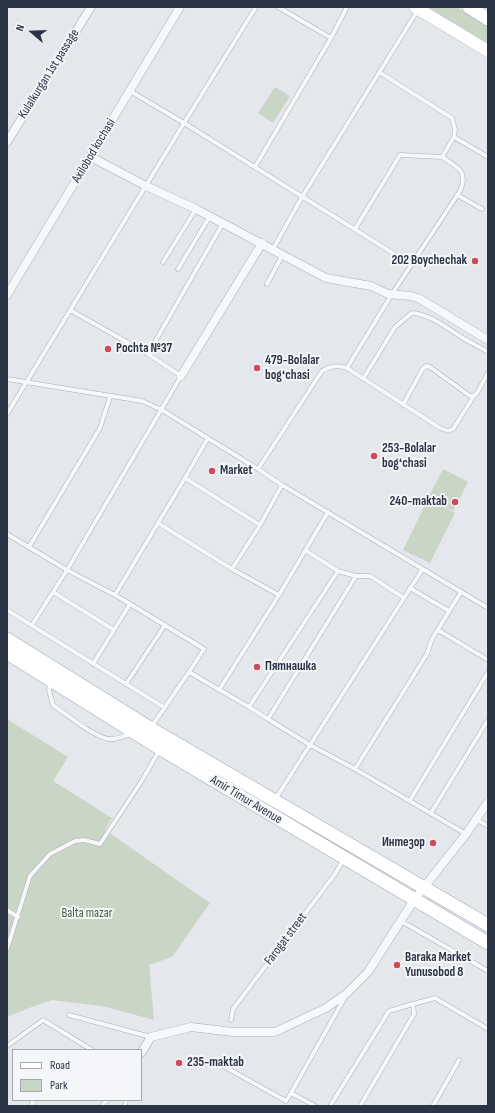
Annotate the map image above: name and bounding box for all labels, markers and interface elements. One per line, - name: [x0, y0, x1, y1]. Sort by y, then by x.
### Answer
- north arrow: [12, 12, 52, 52]
- text: N: [13, 23, 27, 33]
- street label: Kulalkurgan 1st passage: [15, 26, 83, 122]
- street label: Axilobod kochasi: [69, 116, 119, 186]
- place label: 202 Boychechak: [391, 253, 467, 269]
- marker: 202 Boychechak: [470, 256, 480, 266]
- place label: Pochta №37: [116, 341, 172, 357]
- marker: Pochta №37: [103, 344, 113, 354]
- place label: 479-Bolalar bogʻchasi: [265, 353, 319, 384]
- marker: 479-Bolalar bogʻchasi: [252, 363, 262, 373]
- place label: 253-Bolalar bogʻchasi: [382, 441, 436, 472]
- marker: 253-Bolalar bogʻchasi: [369, 451, 379, 461]
- place label: Market: [220, 463, 253, 479]
- marker: Market: [207, 466, 217, 476]
- place label: 240-maktab: [389, 494, 447, 510]
- marker: 240-maktab: [450, 497, 460, 507]
- place label: Пятнашка: [265, 659, 316, 675]
- marker: Пятнашка: [252, 662, 262, 672]
- street label: Amir Timur Avenue: [207, 772, 285, 828]
- place label: Интезор: [382, 835, 425, 851]
- marker: Интезор: [428, 838, 438, 848]
- park label: Balta mazar: [62, 906, 112, 922]
- street label: Farogat street: [261, 910, 311, 968]
- place label: Baraka Market Yunusobod 8: [405, 950, 471, 981]
- marker: Baraka Market Yunusobod 8: [392, 960, 402, 970]
- legend: [12, 1049, 142, 1101]
- place label: 235-maktab: [187, 1055, 244, 1071]
- text: Road: [50, 1058, 70, 1073]
- marker: 235-maktab: [174, 1058, 184, 1068]
- text: Park: [50, 1078, 68, 1093]

